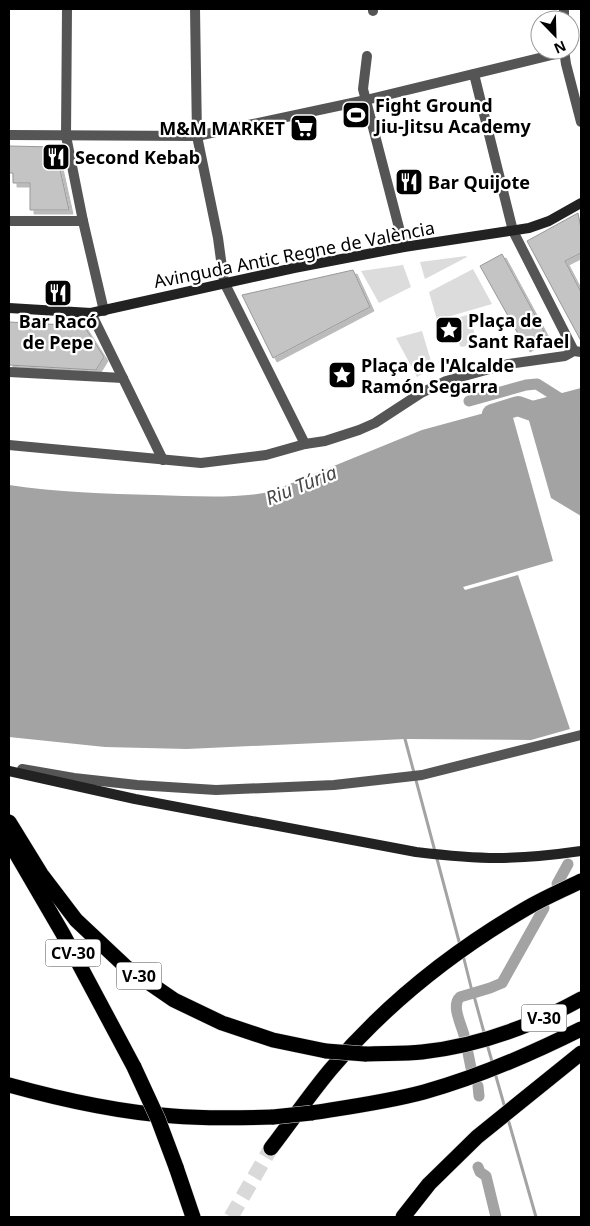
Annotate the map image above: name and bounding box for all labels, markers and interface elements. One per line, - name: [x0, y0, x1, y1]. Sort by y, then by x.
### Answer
- north arrow: [530, 10, 580, 60]
- text: N: [551, 36, 569, 58]
- place label: Fight Ground Jiu-Jitsu Academy: [373, 93, 532, 138]
- sports icon: Fight Ground Jiu-Jitsu Academy: [341, 100, 371, 130]
- supermarket icon: M&M MARKET: [289, 113, 319, 143]
- place label: M&M MARKET: [159, 116, 286, 140]
- restaurant icon: Second Kebab: [41, 142, 71, 172]
- place label: Second Kebab: [75, 145, 200, 169]
- restaurant icon: Bar Quijote: [394, 167, 424, 197]
- place label: Bar Quijote: [428, 170, 530, 194]
- street label: Avinguda Antic Regne de València: [151, 215, 437, 293]
- restaurant icon: Bar Racó de Pepe: [43, 278, 73, 308]
- place label: Plaça de Sant Rafael: [468, 308, 569, 353]
- place label: Bar Racó de Pepe: [19, 309, 97, 354]
- place icon: Plaça de Sant Rafael: [434, 315, 464, 345]
- place label: Plaça de l'Alcalde Ramón Segarra: [361, 353, 514, 398]
- place icon: Plaça de l'Alcalde Ramón Segarra: [327, 360, 357, 390]
- water label: Riu Túria: [262, 459, 341, 511]
- road number: CV-30: [46, 940, 100, 966]
- road number: V-30: [116, 962, 162, 989]
- road number: V-30: [522, 1004, 566, 1032]

